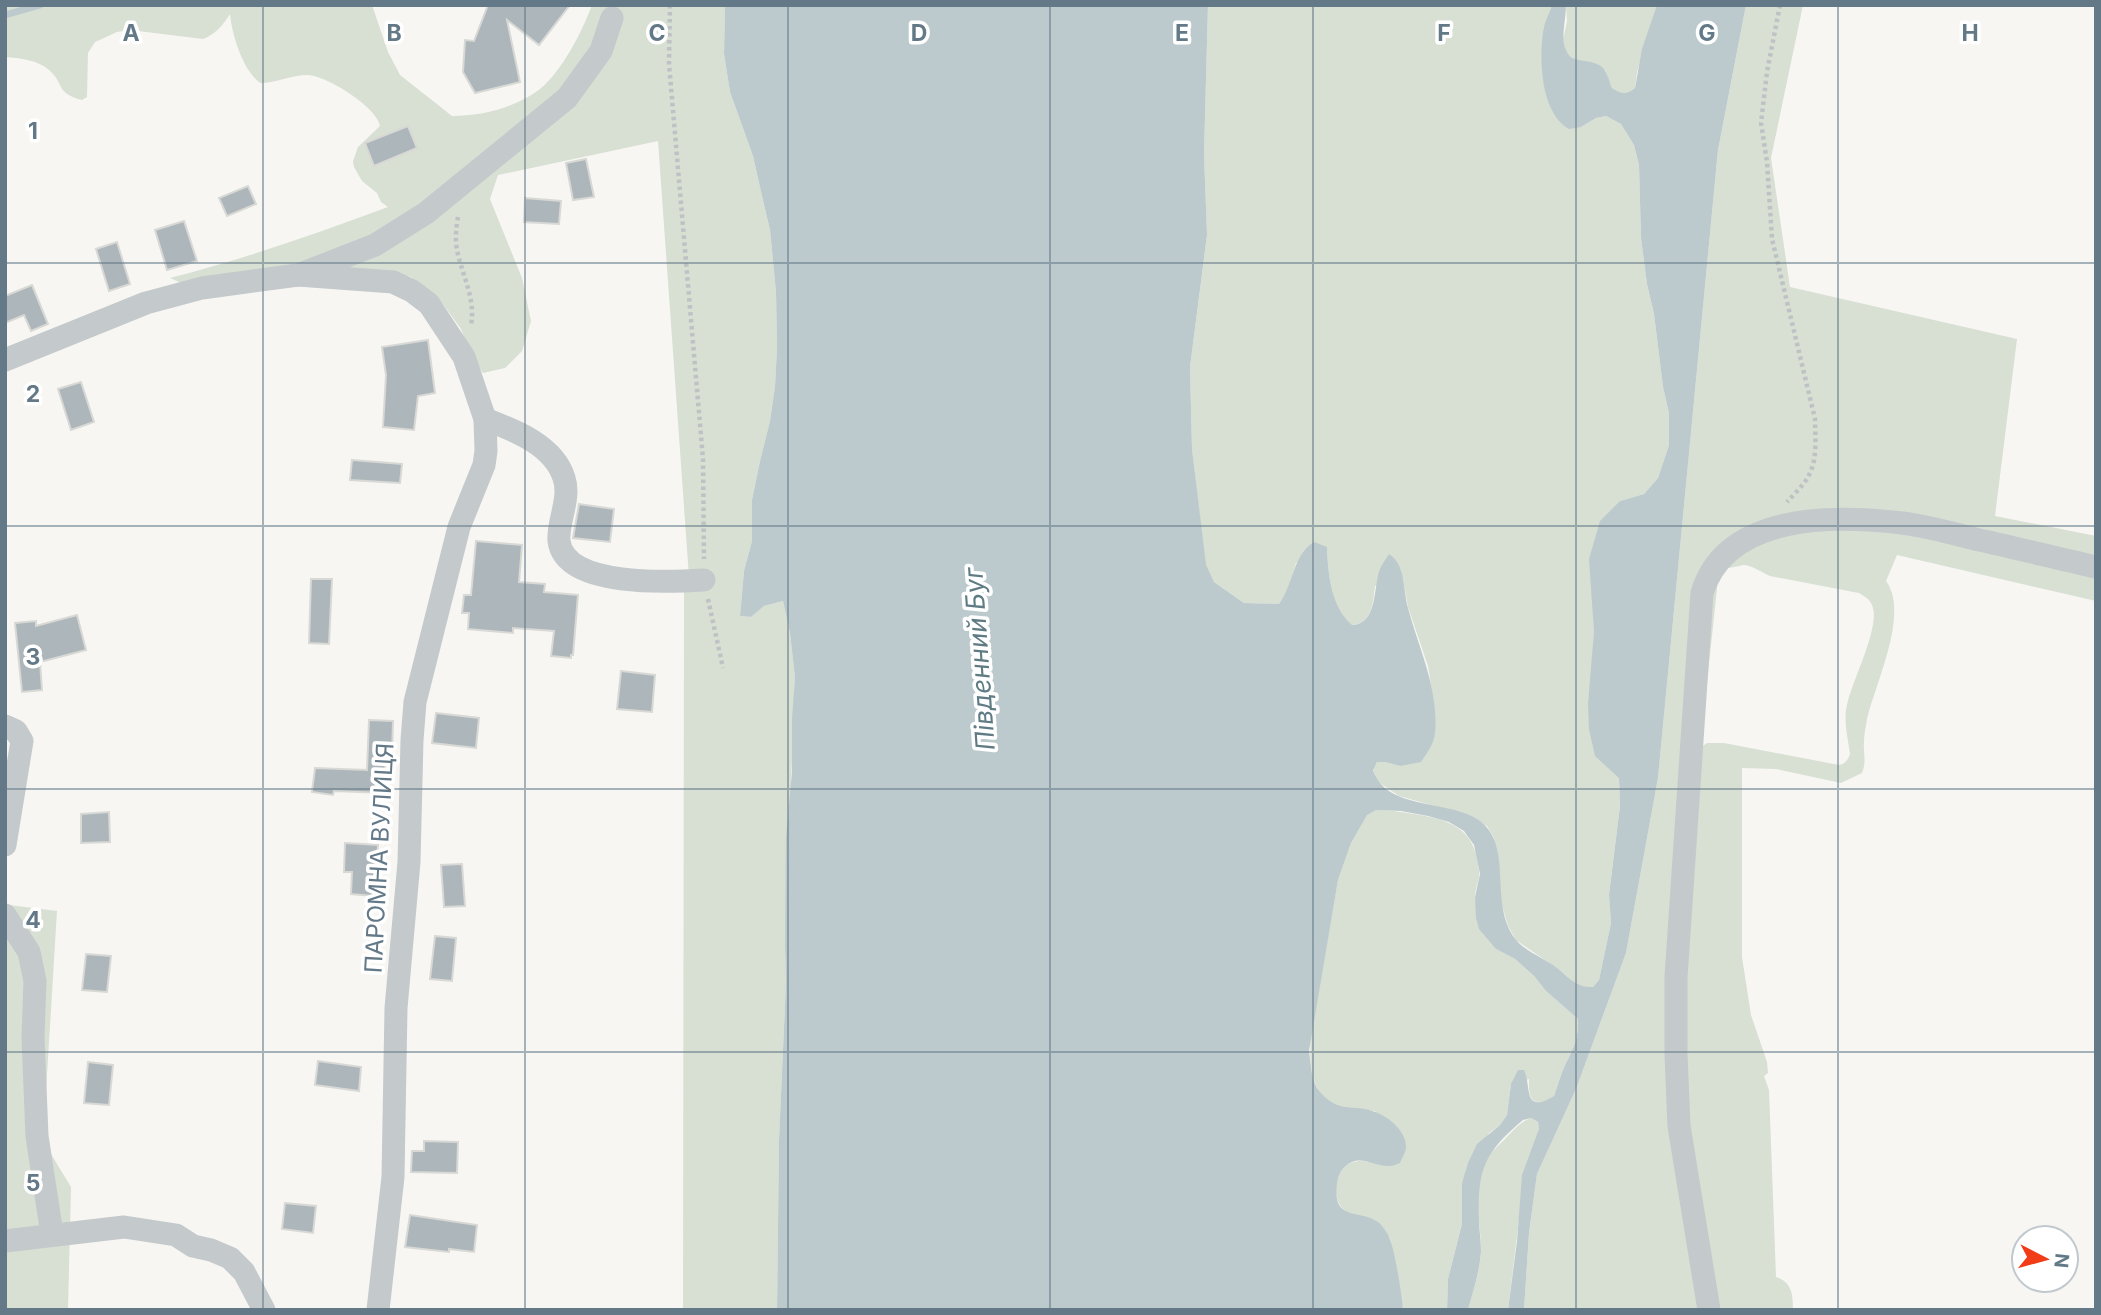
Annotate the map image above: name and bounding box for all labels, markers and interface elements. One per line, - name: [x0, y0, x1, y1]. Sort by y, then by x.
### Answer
- text: A: [122, 19, 140, 47]
- text: B: [386, 19, 402, 47]
- text: C: [648, 19, 666, 47]
- text: D: [911, 19, 927, 47]
- text: E: [1175, 19, 1189, 47]
- text: F: [1437, 19, 1451, 47]
- text: G: [1698, 19, 1716, 47]
- text: H: [1961, 19, 1979, 47]
- text: 1: [28, 117, 38, 145]
- text: 2: [26, 380, 40, 408]
- water label: Південний Буг: [957, 566, 1001, 752]
- text: 3: [26, 643, 40, 671]
- street label: ПАРОМНА ВУЛИЦЯ: [358, 742, 400, 974]
- text: 4: [25, 906, 41, 934]
- text: 5: [26, 1169, 40, 1197]
- north arrow: [2010, 1224, 2080, 1294]
- text: N: [2049, 1252, 2074, 1269]

